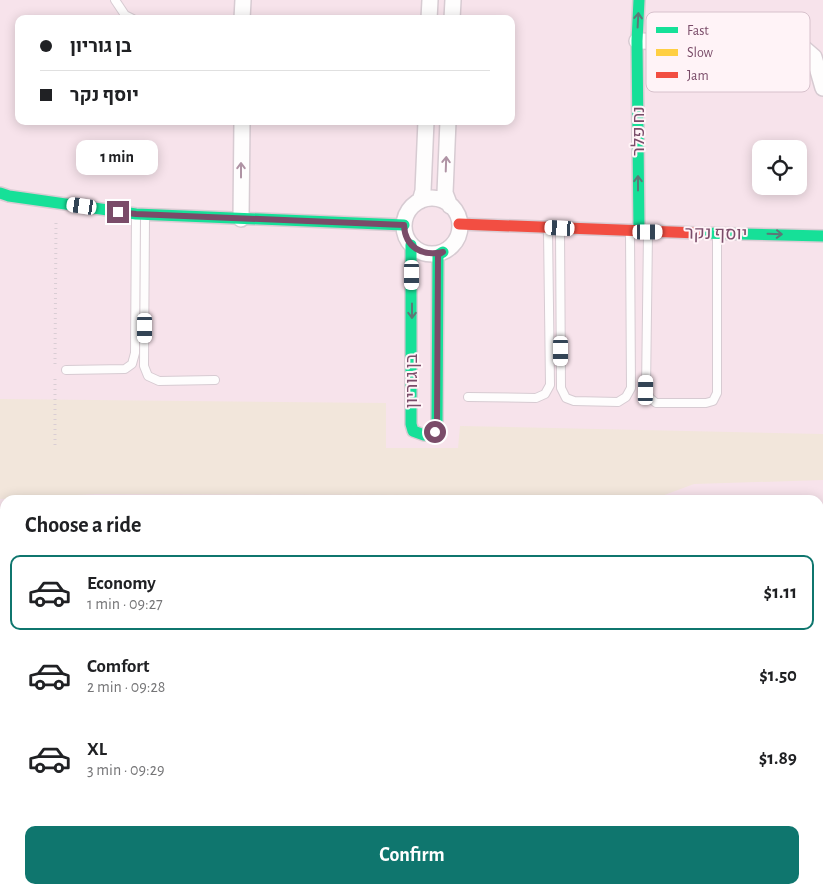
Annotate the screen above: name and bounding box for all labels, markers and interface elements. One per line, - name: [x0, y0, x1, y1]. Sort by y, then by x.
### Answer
- one-way arrow: [634, 12, 643, 28]
- legend: [646, 12, 810, 92]
- text: Fast: [687, 24, 709, 38]
- text: בן גוריון: [70, 37, 132, 56]
- text: Slow: [687, 46, 714, 60]
- text: Jam: [687, 69, 709, 83]
- text: יוסף נקר: [70, 86, 139, 105]
- street label: נח פלר: [630, 106, 648, 156]
- callout: 1 min: [77, 140, 159, 174]
- map controls: [752, 140, 807, 195]
- button: locate: [752, 140, 807, 195]
- text: 1 min: [100, 149, 134, 165]
- one-way arrow: [442, 156, 451, 172]
- one-way arrow: [236, 163, 246, 179]
- one-way arrow: [633, 175, 643, 191]
- car: [66, 196, 97, 216]
- route end: [107, 201, 129, 223]
- car: [544, 220, 575, 236]
- street label: יוסף נקר: [685, 224, 747, 244]
- car: [633, 225, 663, 240]
- one-way arrow: [766, 229, 782, 239]
- car: [404, 260, 419, 290]
- one-way arrow: [407, 302, 417, 319]
- car: [137, 313, 152, 343]
- car: [553, 336, 568, 366]
- street label: בן גוריון: [403, 353, 421, 408]
- car: [638, 375, 653, 405]
- route start: [424, 421, 446, 443]
- text: Choose a ride: [25, 514, 141, 536]
- icon: car: [27, 570, 72, 615]
- text: Economy: [87, 574, 156, 593]
- text: $1.11: [764, 583, 797, 602]
- text: 1 min · 09:27: [87, 596, 163, 612]
- icon: car: [27, 653, 72, 698]
- text: Comfort: [87, 657, 149, 676]
- text: $1.50: [759, 666, 797, 685]
- text: 2 min · 09:28: [87, 679, 165, 695]
- icon: car: [27, 736, 72, 781]
- text: XL: [87, 740, 107, 759]
- text: $1.89: [759, 749, 797, 768]
- text: 3 min · 09:29: [87, 762, 165, 778]
- button: Confirm: [25, 826, 799, 884]

